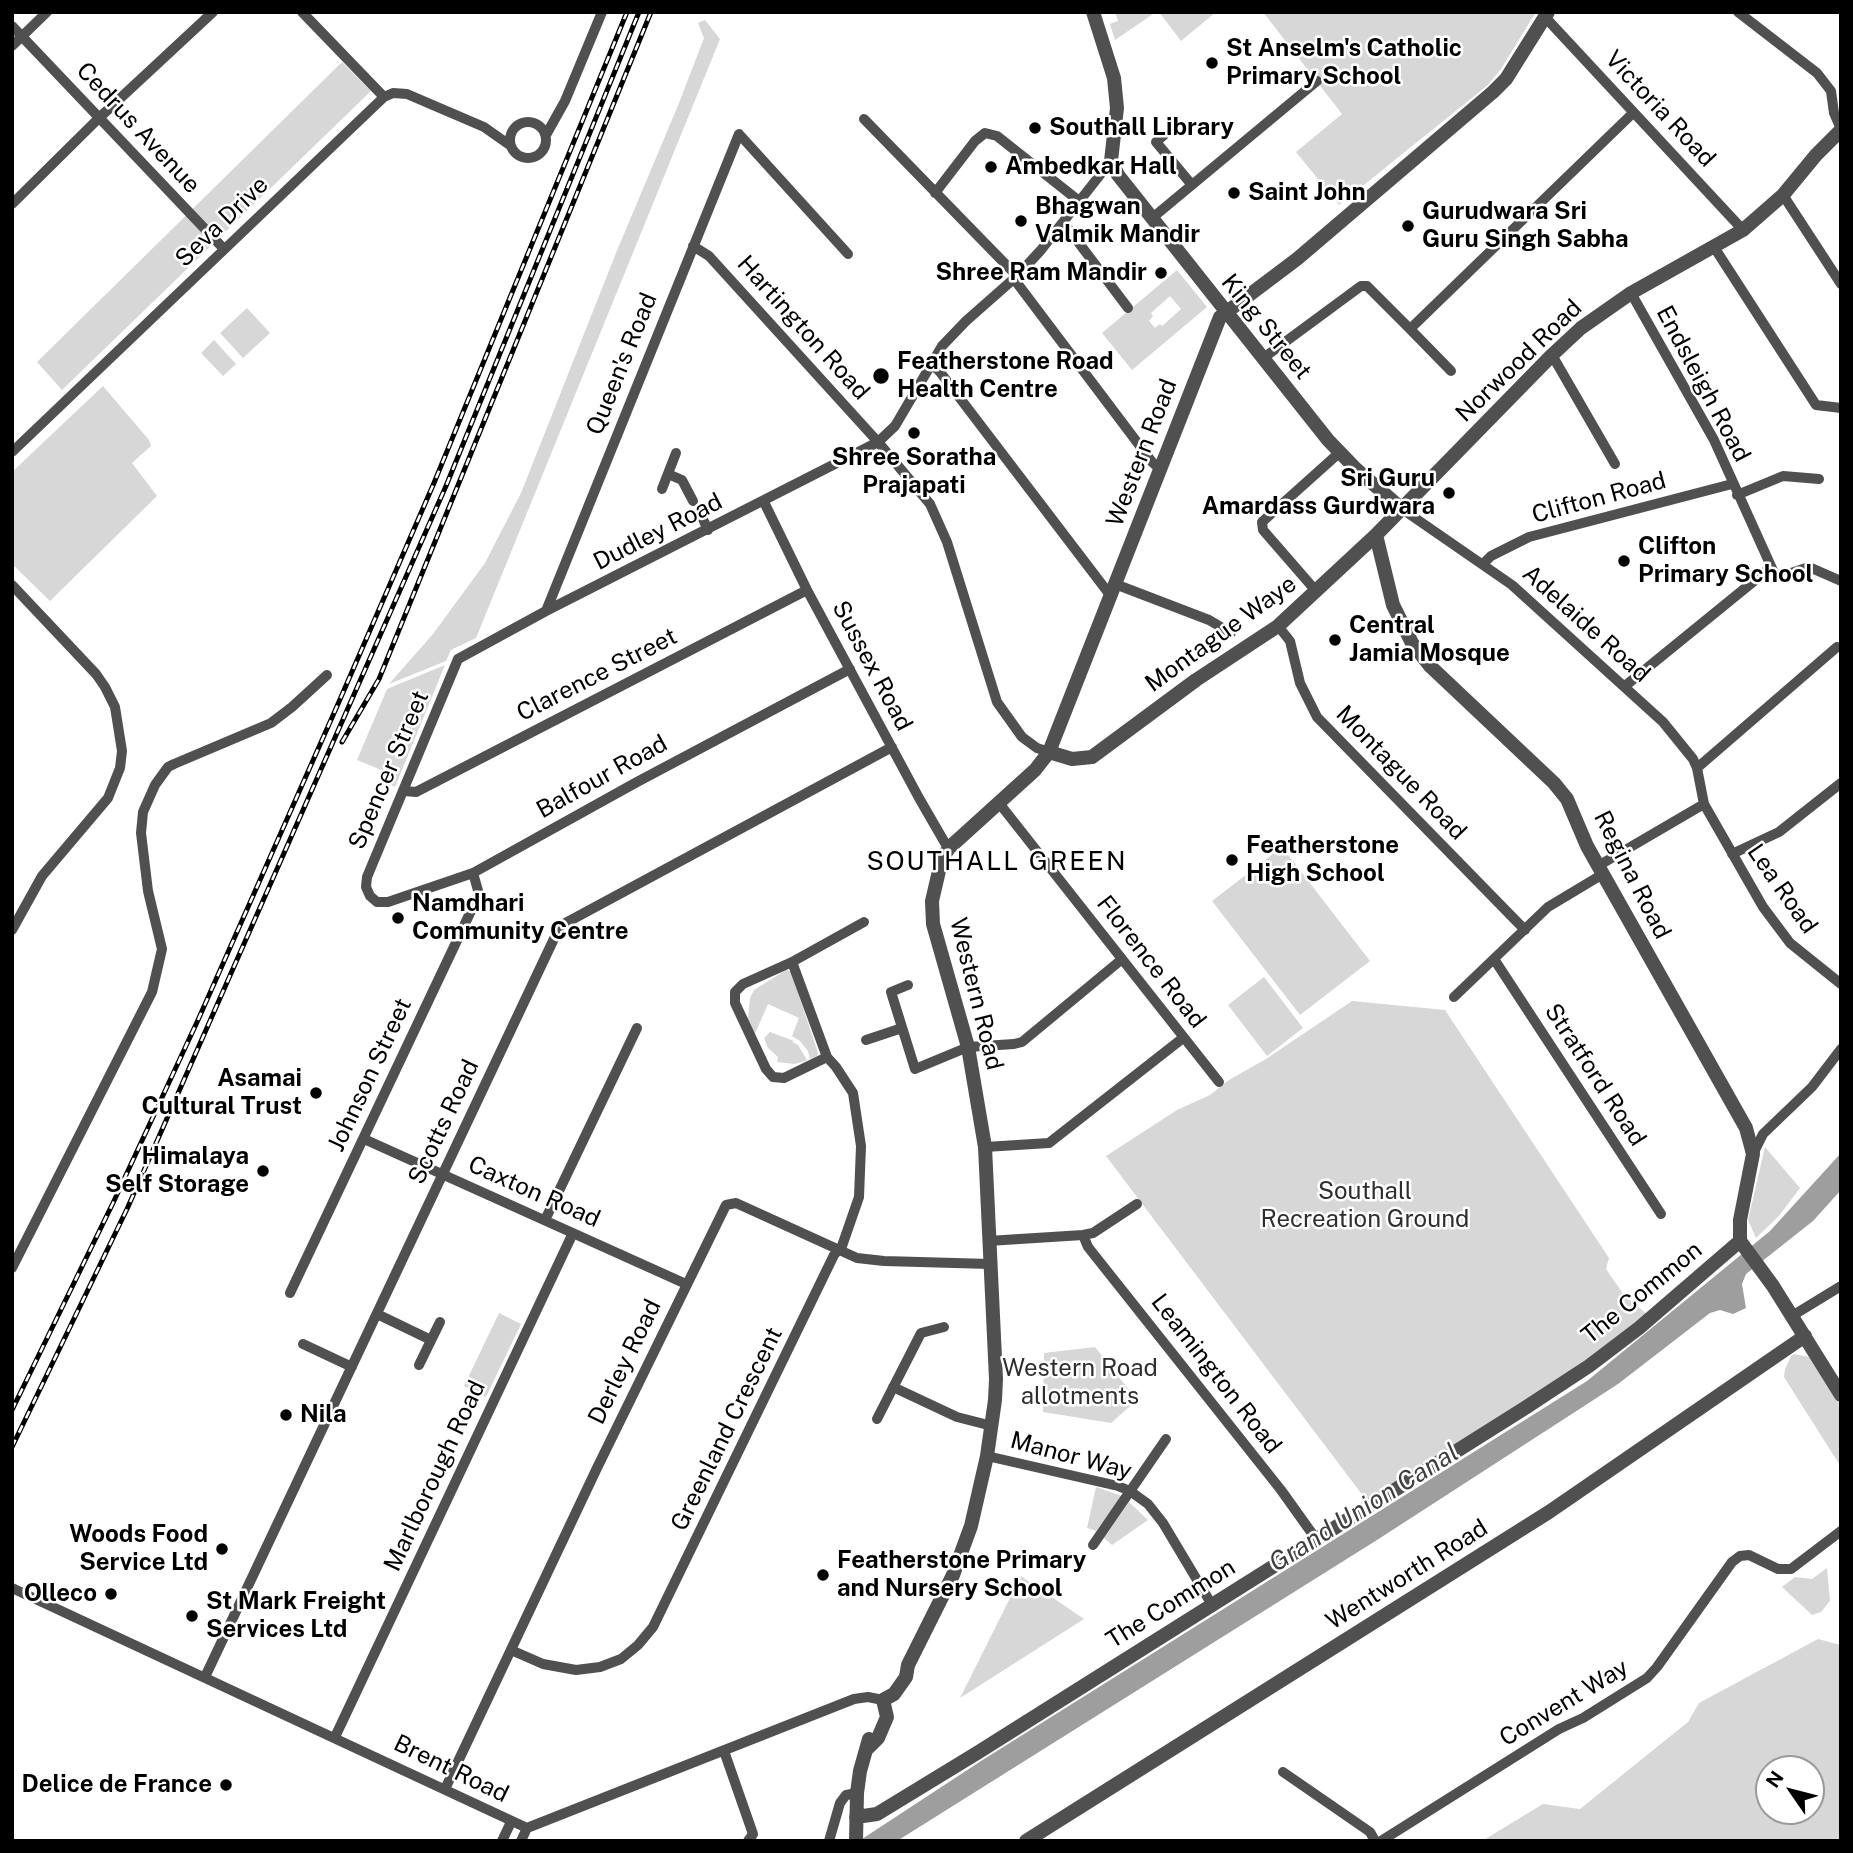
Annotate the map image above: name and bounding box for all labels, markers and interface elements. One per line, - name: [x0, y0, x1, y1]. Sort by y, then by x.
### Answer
- place label: St Anselm's Catholic Primary School: [1226, 35, 1462, 91]
- street label: Victoria Road: [1599, 45, 1721, 173]
- marker: St Anselm's Catholic Primary School: [1204, 55, 1220, 71]
- street label: Cedrus Avenue: [70, 57, 206, 199]
- place label: Southall Library: [1049, 114, 1234, 142]
- marker: Southall Library: [1027, 120, 1043, 136]
- place label: Ambedkar Hall: [1005, 153, 1177, 181]
- marker: Ambedkar Hall: [983, 159, 999, 175]
- street label: Seva Drive: [170, 171, 274, 273]
- place label: Saint John: [1248, 179, 1366, 207]
- marker: Saint John: [1226, 185, 1242, 201]
- place label: Bhagwan Valmik Mandir: [1035, 193, 1200, 249]
- place label: Gurudwara Sri Guru Singh Sabha: [1422, 198, 1629, 254]
- marker: Bhagwan Valmik Mandir: [1013, 213, 1029, 229]
- marker: Gurudwara Sri Guru Singh Sabha: [1400, 218, 1416, 234]
- street label: Hartington Road: [731, 250, 875, 406]
- place label: Shree Ram Mandir: [935, 259, 1147, 287]
- marker: Shree Ram Mandir: [1153, 265, 1169, 281]
- street label: King Street: [1215, 269, 1317, 385]
- street label: Queen's Road: [580, 289, 664, 439]
- street label: Norwood Road: [1450, 294, 1588, 428]
- street label: Endsleigh Road: [1650, 301, 1756, 467]
- place label: Featherstone Road Health Centre: [897, 348, 1114, 404]
- marker: Featherstone Road Health Centre: [871, 366, 891, 386]
- street label: Western Road: [1101, 375, 1183, 531]
- marker: Shree Soratha Prajapati: [906, 425, 922, 441]
- place label: Shree Soratha Prajapati: [832, 444, 996, 500]
- place label: Sri Guru Amardass Gurdwara: [1202, 465, 1435, 521]
- street label: Clifton Road: [1529, 466, 1669, 530]
- marker: Sri Guru Amardass Gurdwara: [1441, 485, 1457, 501]
- street label: Dudley Road: [589, 487, 727, 577]
- place label: Clifton Primary School: [1638, 533, 1813, 589]
- marker: Clifton Primary School: [1616, 553, 1632, 569]
- street label: Adelaide Road: [1516, 559, 1656, 689]
- street label: Montague Waye: [1140, 570, 1302, 698]
- street label: Sussex Road: [826, 596, 918, 736]
- place label: Central Jamia Mosque: [1349, 612, 1510, 668]
- street label: Clarence Street: [512, 622, 682, 728]
- marker: Central Jamia Mosque: [1327, 632, 1343, 648]
- street label: Spencer Street: [343, 686, 435, 854]
- street label: Montague Road: [1330, 700, 1472, 846]
- street label: Balfour Road: [532, 729, 672, 825]
- street label: Regina Road: [1587, 806, 1677, 944]
- place label: Featherstone High School: [1246, 832, 1399, 888]
- street label: Lea Road: [1741, 839, 1823, 939]
- district label: SOUTHALL GREEN: [868, 846, 1126, 878]
- marker: Featherstone High School: [1224, 852, 1240, 868]
- place label: Namdhari Community Centre: [412, 890, 629, 946]
- street label: Florence Road: [1090, 890, 1212, 1034]
- marker: Namdhari Community Centre: [390, 910, 406, 926]
- street label: Western Road: [943, 915, 1009, 1073]
- street label: Johnson Street: [322, 994, 418, 1156]
- street label: Stratford Road: [1538, 998, 1652, 1152]
- street label: Scotts Road: [403, 1055, 485, 1189]
- place label: Asamai Cultural Trust: [141, 1065, 302, 1121]
- marker: Asamai Cultural Trust: [308, 1085, 324, 1101]
- place label: Himalaya Self Storage: [105, 1143, 249, 1199]
- street label: Caxton Road: [464, 1150, 604, 1234]
- marker: Himalaya Self Storage: [255, 1163, 271, 1179]
- park label: Southall Recreation Ground: [1261, 1178, 1469, 1234]
- street label: The Common: [1576, 1236, 1708, 1350]
- street label: Leamington Road: [1145, 1288, 1287, 1460]
- street label: Derley Road: [582, 1295, 668, 1429]
- street label: Greenland Crescent: [665, 1323, 789, 1535]
- park label: Western Road allotments: [1002, 1355, 1158, 1411]
- street label: Marlborough Road: [378, 1376, 492, 1576]
- place label: Nila: [300, 1401, 347, 1429]
- marker: Nila: [278, 1407, 294, 1423]
- street label: Manor Way: [1007, 1426, 1135, 1486]
- water label: Grand Union Canal: [1263, 1437, 1465, 1579]
- street label: Wentworth Road: [1321, 1514, 1493, 1636]
- place label: Woods Food Service Ltd: [69, 1521, 208, 1577]
- marker: Woods Food Service Ltd: [214, 1541, 230, 1557]
- place label: Featherstone Primary and Nursery School: [837, 1547, 1086, 1603]
- street label: The Common: [1101, 1553, 1241, 1655]
- marker: Featherstone Primary and Nursery School: [815, 1567, 831, 1583]
- place label: Olleco: [24, 1580, 97, 1608]
- marker: Olleco: [103, 1586, 119, 1602]
- place label: St Mark Freight Services Ltd: [206, 1588, 386, 1644]
- marker: St Mark Freight Services Ltd: [184, 1608, 200, 1624]
- street label: Convent Way: [1494, 1653, 1634, 1753]
- street label: Brent Road: [389, 1729, 513, 1809]
- north arrow: [1755, 1755, 1825, 1825]
- text: N: [1761, 1767, 1788, 1792]
- place label: Delice de France: [21, 1771, 212, 1799]
- marker: Delice de France: [218, 1777, 234, 1793]

